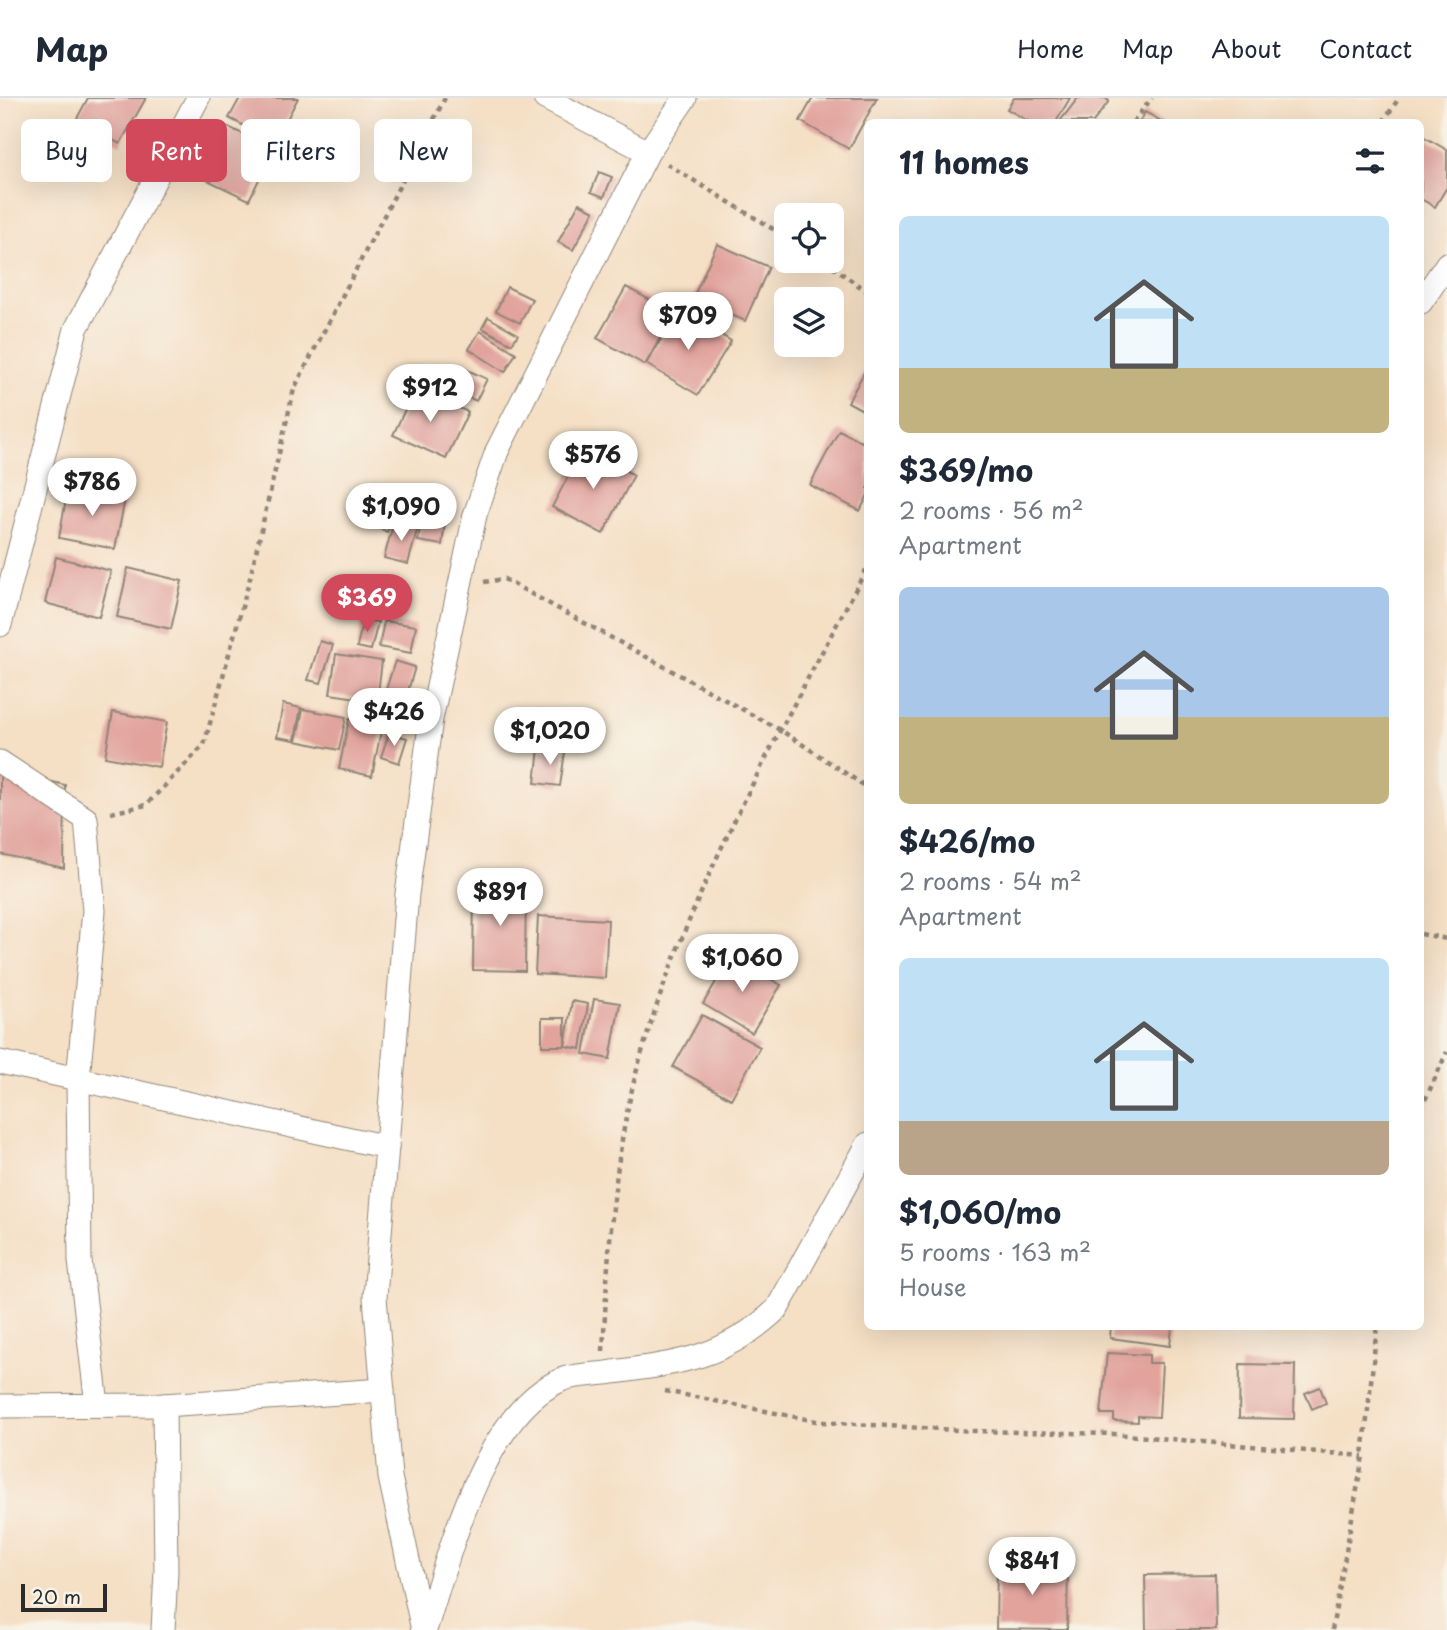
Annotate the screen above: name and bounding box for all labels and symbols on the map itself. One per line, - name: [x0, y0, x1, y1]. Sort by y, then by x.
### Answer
- pin: $709: [647, 292, 729, 352]
- pin: $912: [389, 364, 471, 424]
- pin: $576: [552, 432, 634, 491]
- pin: $786: [51, 458, 133, 518]
- pin: $1,090: [344, 484, 458, 543]
- pin: $369: [326, 574, 408, 634]
- pin: $426: [353, 688, 435, 748]
- pin: $1,020: [493, 708, 607, 767]
- pin: $891: [459, 868, 541, 928]
- pin: $1,060: [685, 934, 799, 994]
- pin: $841: [991, 1538, 1073, 1597]
- scale bar: [21, 1581, 107, 1613]

